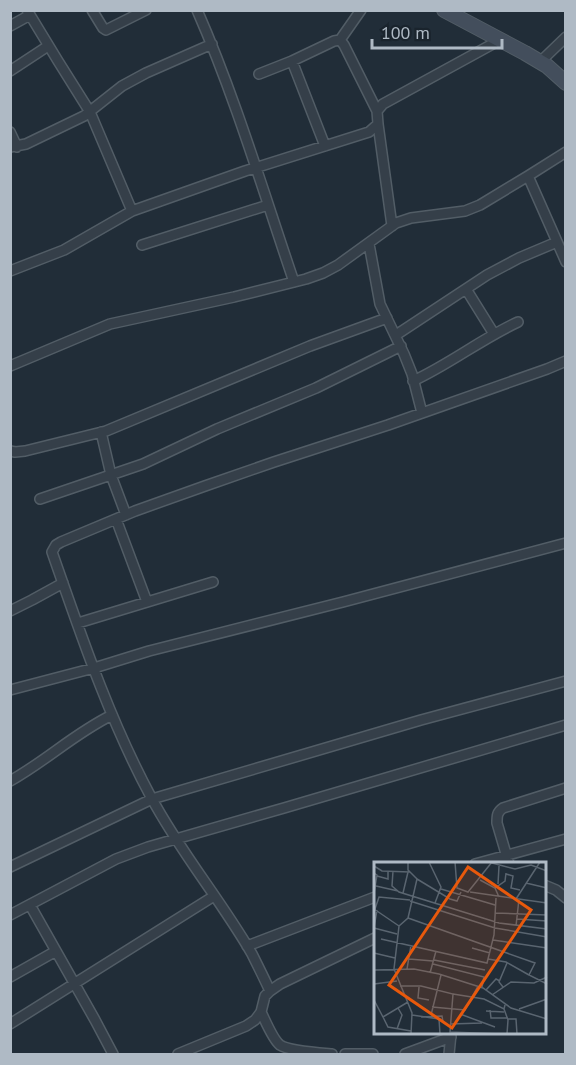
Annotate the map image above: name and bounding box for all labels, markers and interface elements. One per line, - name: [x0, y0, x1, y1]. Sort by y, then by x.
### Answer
- scale bar: [372, 12, 502, 50]
- text: 100 m: [381, 21, 430, 44]
- inset map: [374, 862, 546, 1035]

